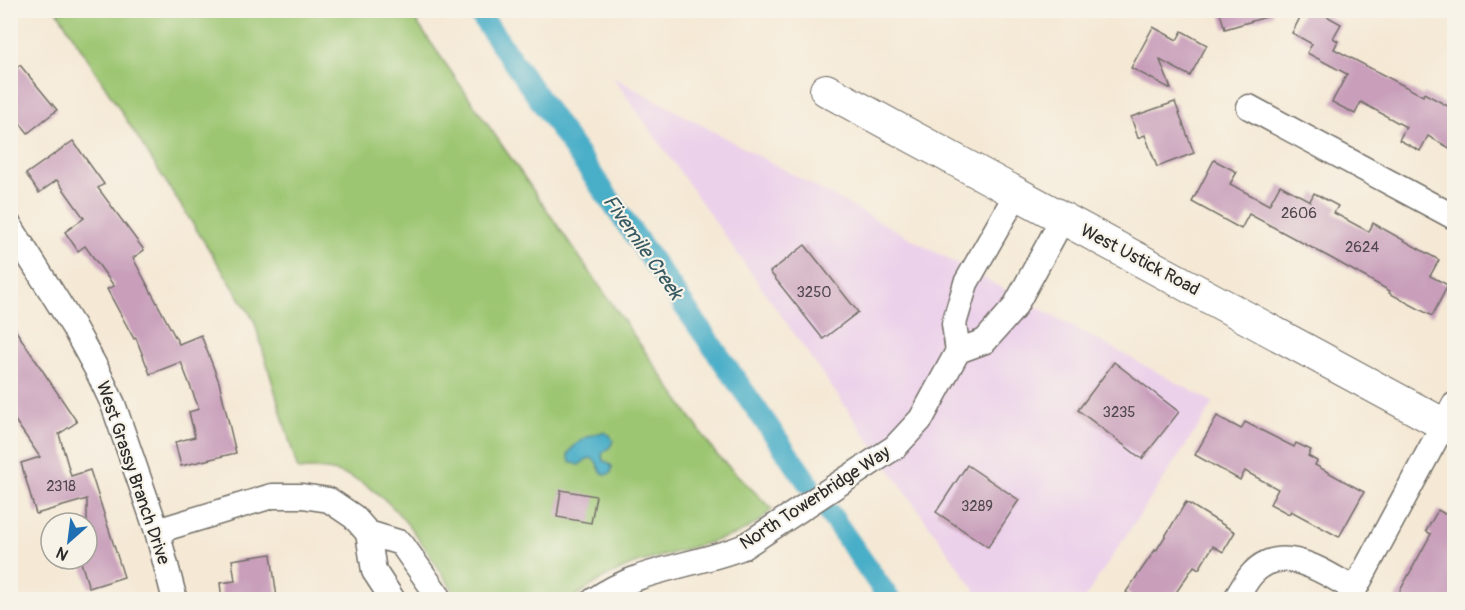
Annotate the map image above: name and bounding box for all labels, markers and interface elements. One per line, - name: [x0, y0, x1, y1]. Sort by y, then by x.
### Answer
- water label: Fivemile Creek: [598, 190, 689, 306]
- house number: 2606: [1281, 204, 1317, 223]
- street label: West Ustick Road: [1076, 219, 1204, 301]
- house number: 2624: [1345, 238, 1379, 257]
- house number: 3250: [796, 283, 832, 302]
- street label: West Grassy Branch Drive: [91, 378, 175, 568]
- house number: 3235: [1103, 403, 1135, 422]
- street label: North Towerbridge Way: [736, 441, 895, 555]
- house number: 2318: [46, 477, 76, 496]
- house number: 3289: [961, 497, 993, 516]
- north arrow: [39, 511, 99, 571]
- text: N: [53, 542, 72, 565]

